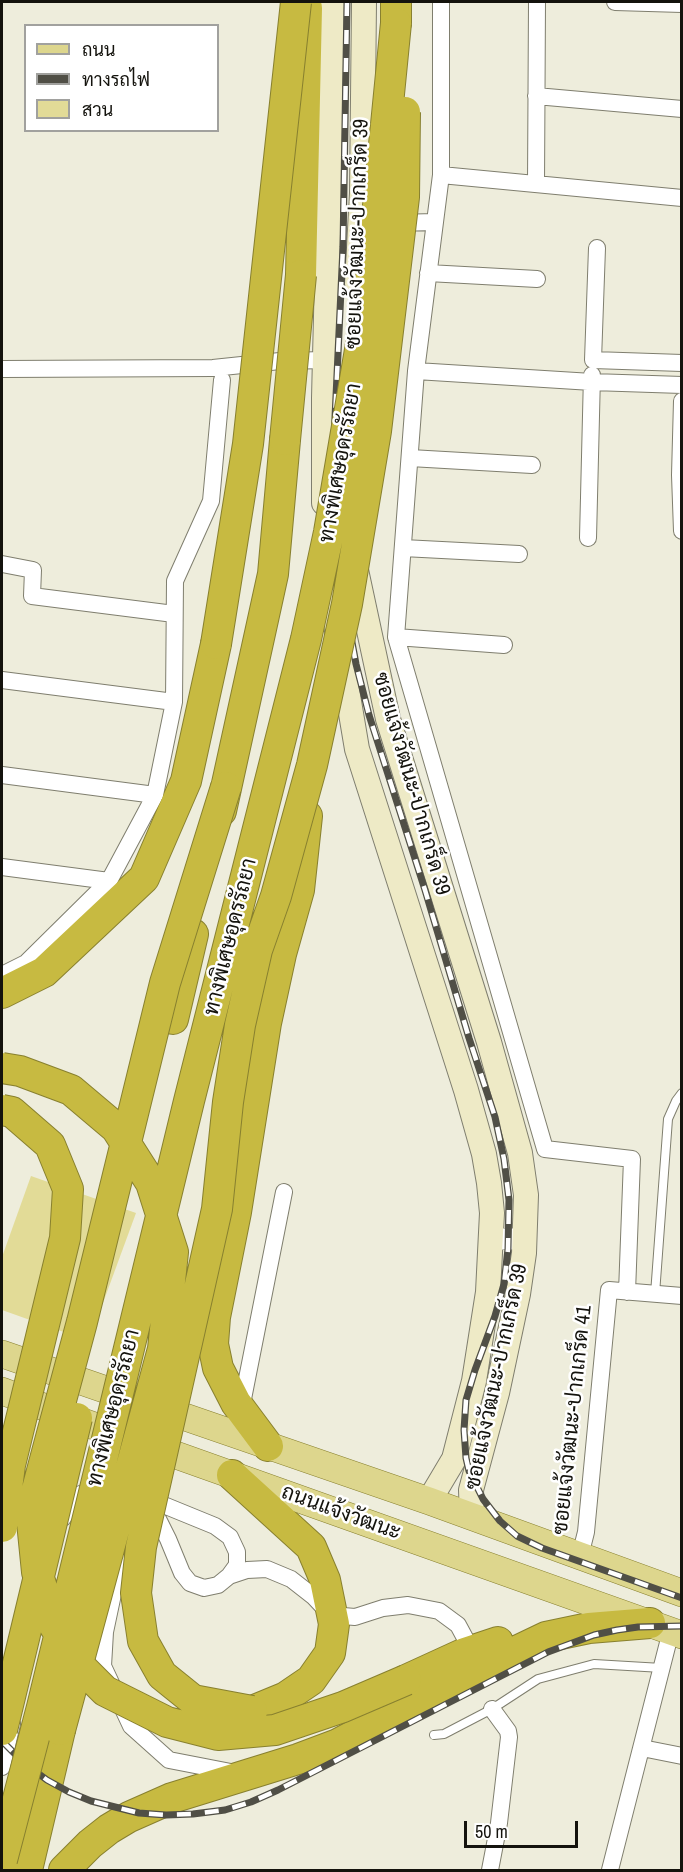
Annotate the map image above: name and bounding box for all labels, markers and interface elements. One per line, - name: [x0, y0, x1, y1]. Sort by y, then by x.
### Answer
- legend: [24, 24, 219, 132]
- text: ถนน: [82, 37, 115, 62]
- text: ทางรถไฟ: [82, 67, 150, 92]
- text: สวน: [82, 97, 113, 122]
- street label: ซอยแจ้งวัฒนะ-ปากเกร็ด 39: [341, 118, 375, 350]
- street label: ทางพิเศษอุดรรัถยา: [315, 381, 367, 545]
- street label: ซอยแจ้งวัฒนะ-ปากเกร็ด 39: [367, 670, 455, 898]
- street label: ทางพิเศษอุดรรัถยา: [199, 856, 263, 1018]
- street label: ซอยแจ้งวัฒนะ-ปากเกร็ด 39: [461, 1262, 533, 1492]
- street label: ซอยแจ้งวัฒนะ-ปากเกร็ด 41: [548, 1304, 598, 1536]
- street label: ทางพิเศษอุดรรัถยา: [82, 1327, 146, 1489]
- street label: ถนนแจ้งวัฒนะ: [278, 1480, 404, 1546]
- scale bar: [467, 1809, 581, 1847]
- text: 50 m: [475, 1819, 508, 1844]

